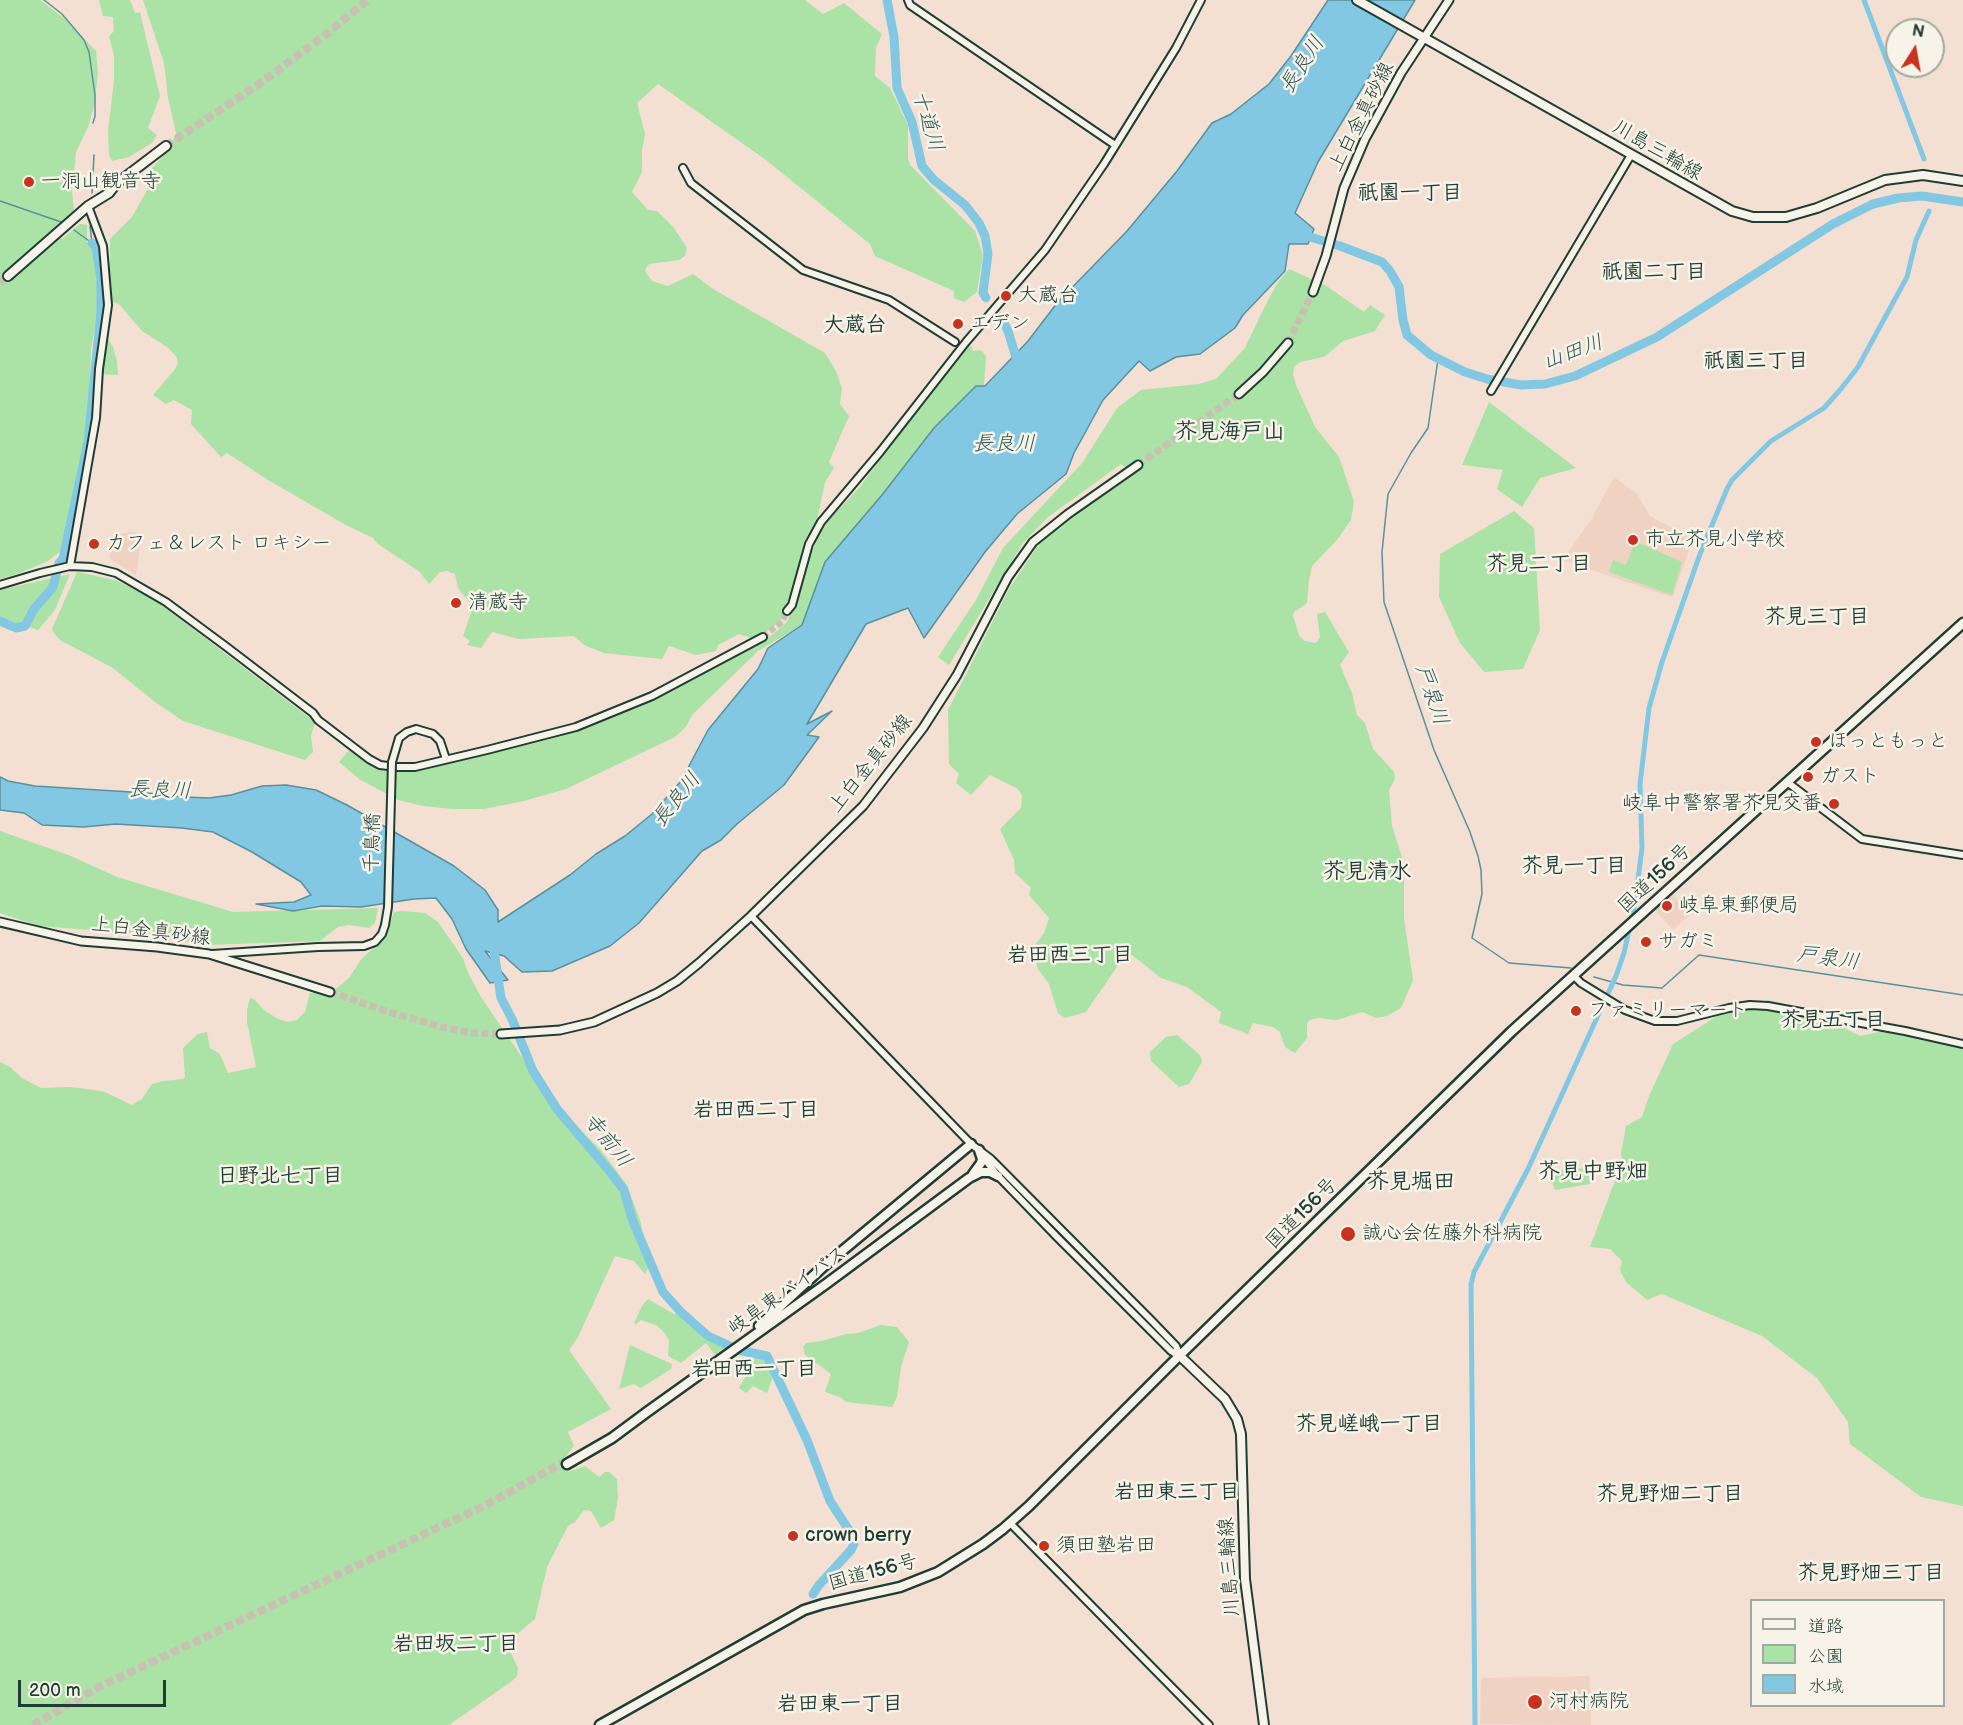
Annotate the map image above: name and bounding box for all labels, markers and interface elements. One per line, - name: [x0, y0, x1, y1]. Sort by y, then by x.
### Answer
- north arrow: [1885, 18, 1945, 78]
- text: N: [1910, 21, 1926, 42]
- water label: 長良川: [1275, 32, 1331, 98]
- street label: 上白金真砂線: [1324, 58, 1400, 176]
- water label: 十道川: [906, 87, 948, 155]
- street label: 川島三輪線: [1608, 116, 1706, 186]
- place label: 一洞山観音寺: [41, 170, 161, 194]
- marker: 一洞山観音寺: [22, 175, 36, 189]
- district label: 祇園一丁目: [1358, 181, 1462, 207]
- district label: 祇園二丁目: [1602, 260, 1706, 286]
- place label: 大蔵台: [1018, 284, 1078, 308]
- marker: 大蔵台: [999, 289, 1013, 303]
- place label: エデン: [970, 312, 1030, 336]
- district label: 大蔵台: [824, 313, 886, 339]
- marker: エデン: [951, 317, 965, 331]
- water label: 山田川: [1539, 330, 1607, 376]
- district label: 祇園三丁目: [1704, 349, 1808, 375]
- district label: 芥見海戸山: [1175, 419, 1285, 445]
- water label: 長良川: [973, 432, 1035, 458]
- place label: 市立芥見小学校: [1645, 528, 1785, 552]
- place label: カフェ＆レスト ロキシー: [106, 532, 331, 556]
- marker: 市立芥見小学校: [1626, 533, 1640, 547]
- marker: カフェ＆レスト ロキシー: [87, 537, 101, 551]
- district label: 芥見二丁目: [1487, 552, 1591, 578]
- place label: 清蔵寺: [468, 591, 528, 615]
- marker: 清蔵寺: [449, 596, 463, 610]
- district label: 芥見三丁目: [1765, 605, 1869, 631]
- water label: 戸泉川: [1409, 661, 1453, 729]
- street label: 上白金真砂線: [824, 710, 918, 818]
- place label: ほっともっと: [1828, 730, 1948, 754]
- marker: ほっともっと: [1809, 735, 1823, 749]
- place label: ガスト: [1820, 765, 1880, 789]
- water label: 長良川: [647, 768, 707, 832]
- marker: ガスト: [1801, 770, 1815, 784]
- water label: 長良川: [128, 777, 192, 805]
- place label: 岐阜中警察署芥見交番: [1622, 792, 1822, 816]
- marker: 岐阜中警察署芥見交番: [1827, 797, 1841, 811]
- street label: 千鳥橋: [360, 813, 386, 873]
- street label: 国道156号: [1613, 839, 1697, 919]
- district label: 芥見一丁目: [1522, 854, 1626, 880]
- district label: 芥見清水: [1323, 859, 1411, 885]
- place label: 岐阜東郵便局: [1679, 894, 1799, 918]
- marker: 岐阜東郵便局: [1660, 899, 1674, 913]
- street label: 上白金真砂線: [90, 913, 212, 951]
- place label: サガミ: [1658, 930, 1718, 954]
- marker: サガミ: [1639, 935, 1653, 949]
- water label: 戸泉川: [1795, 942, 1861, 976]
- district label: 岩田西三丁目: [1007, 943, 1133, 969]
- place label: ファミリーマート: [1588, 999, 1748, 1023]
- marker: ファミリーマート: [1569, 1004, 1583, 1018]
- district label: 芥見五丁目: [1781, 1008, 1885, 1034]
- district label: 岩田西二丁目: [693, 1098, 819, 1124]
- water label: 寺前川: [577, 1109, 637, 1173]
- district label: 芥見中野畑: [1538, 1159, 1648, 1185]
- district label: 日野北七丁目: [217, 1164, 343, 1190]
- district label: 芥見堀田: [1367, 1169, 1455, 1195]
- street label: 国道156号: [1261, 1173, 1343, 1255]
- place label: 誠心会佐藤外科病院: [1362, 1222, 1542, 1246]
- marker: 誠心会佐藤外科病院: [1339, 1225, 1357, 1243]
- street label: 岐阜東バイパス: [724, 1241, 852, 1341]
- district label: 岩田西一丁目: [691, 1357, 817, 1383]
- district label: 芥見嵯峨一丁目: [1296, 1412, 1442, 1438]
- district label: 岩田東三丁目: [1114, 1480, 1240, 1506]
- district label: 芥見野畑二丁目: [1597, 1482, 1743, 1508]
- street label: 川島三輪線: [1215, 1516, 1245, 1618]
- place label: crown berry: [805, 1524, 911, 1548]
- marker: crown berry: [786, 1529, 800, 1543]
- place label: 須田塾岩田: [1056, 1534, 1156, 1558]
- marker: 須田塾岩田: [1037, 1539, 1051, 1553]
- street label: 国道156号: [826, 1550, 920, 1596]
- district label: 芥見野畑三丁目: [1798, 1561, 1944, 1587]
- legend: [1750, 1599, 1945, 1707]
- text: 道路: [1808, 1616, 1844, 1637]
- district label: 岩田坂二丁目: [393, 1632, 519, 1658]
- text: 公園: [1808, 1646, 1844, 1667]
- scale bar: [21, 1668, 170, 1706]
- text: 水域: [1808, 1676, 1844, 1697]
- text: 200 m: [29, 1680, 81, 1701]
- place label: 河村病院: [1549, 1690, 1629, 1714]
- district label: 岩田東一丁目: [777, 1692, 903, 1718]
- marker: 河村病院: [1526, 1693, 1544, 1711]

